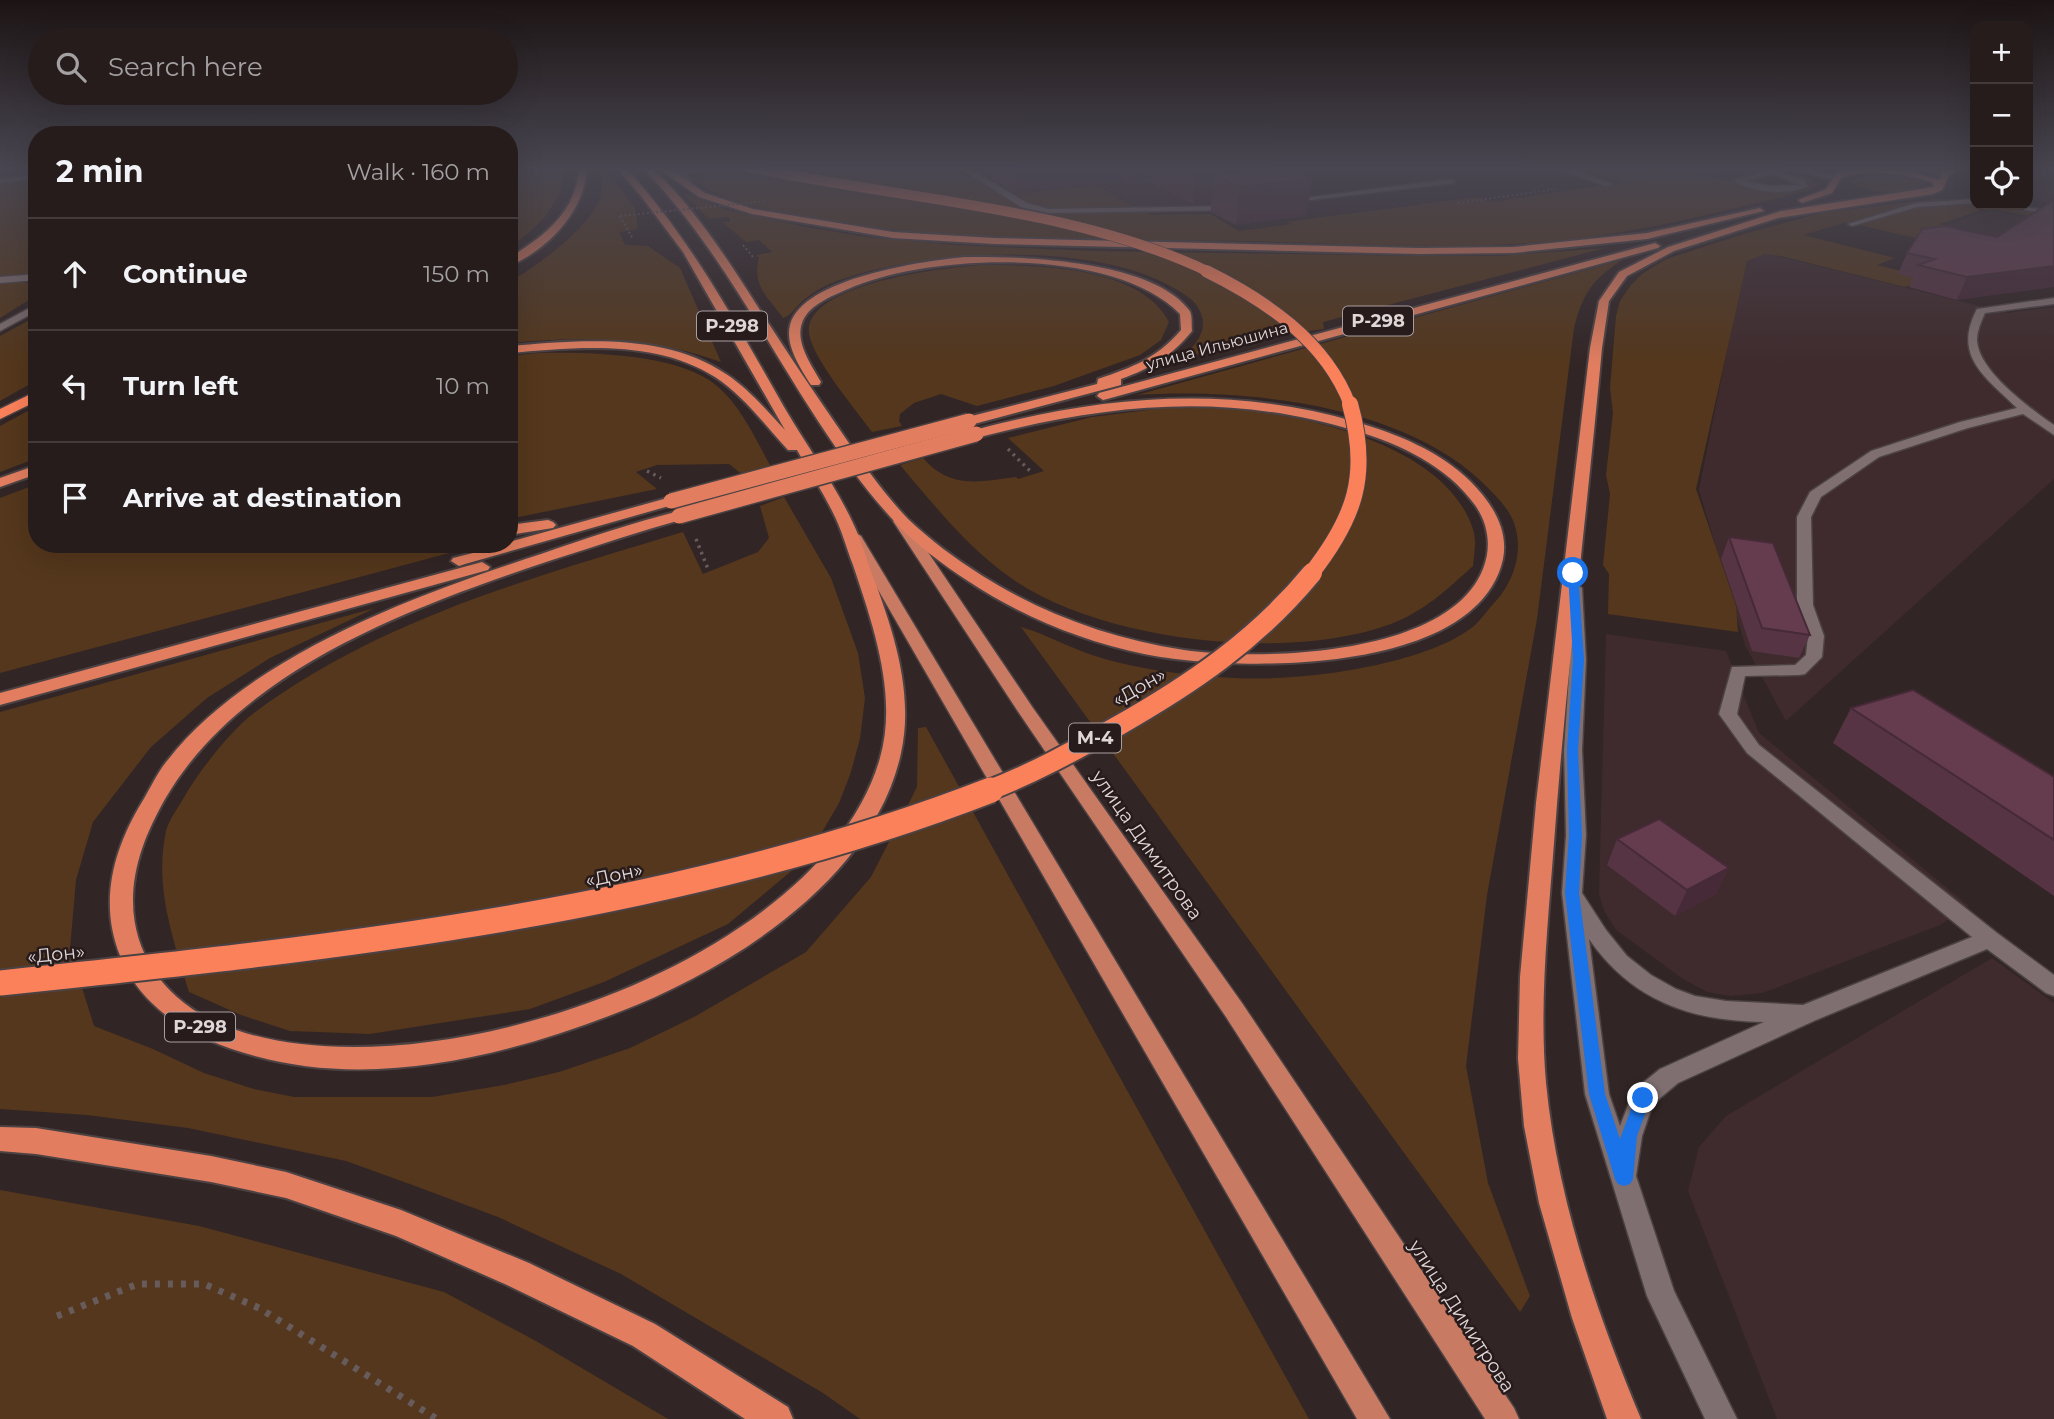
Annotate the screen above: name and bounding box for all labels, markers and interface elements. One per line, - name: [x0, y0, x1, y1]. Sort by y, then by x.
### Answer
- map controls: [1970, 21, 2033, 210]
- button: +: [1970, 21, 2033, 84]
- search box: [28, 28, 518, 105]
- icon: search: [52, 48, 90, 86]
- text: Search here: [108, 51, 263, 83]
- button: −: [1970, 84, 2033, 147]
- button: locate: [1970, 147, 2033, 210]
- text: 2 min: [56, 153, 143, 190]
- text: Walk · 160 m: [346, 158, 490, 186]
- icon: ahead: [56, 255, 94, 293]
- text: Continue: [123, 258, 248, 290]
- text: 150 m: [423, 260, 490, 288]
- road number: Р-298: [1343, 306, 1413, 335]
- road number: Р-298: [697, 312, 767, 340]
- street label: улица Ильюшина: [1143, 318, 1290, 374]
- icon: left: [56, 367, 94, 405]
- text: Turn left: [123, 370, 239, 402]
- text: 10 m: [436, 372, 490, 400]
- icon: arrive: [56, 479, 94, 517]
- text: Arrive at destination: [123, 482, 402, 514]
- route start: [1557, 557, 1588, 588]
- street label: «Дон»: [1108, 663, 1170, 711]
- road number: М-4: [1069, 724, 1121, 752]
- street label: улица Димитрова: [1086, 765, 1207, 924]
- street label: «Дон»: [583, 858, 645, 892]
- street label: «Дон»: [26, 940, 86, 968]
- road number: Р-298: [165, 1012, 235, 1042]
- route end: [1627, 1082, 1658, 1113]
- street label: улица Димитрова: [1404, 1235, 1520, 1397]

